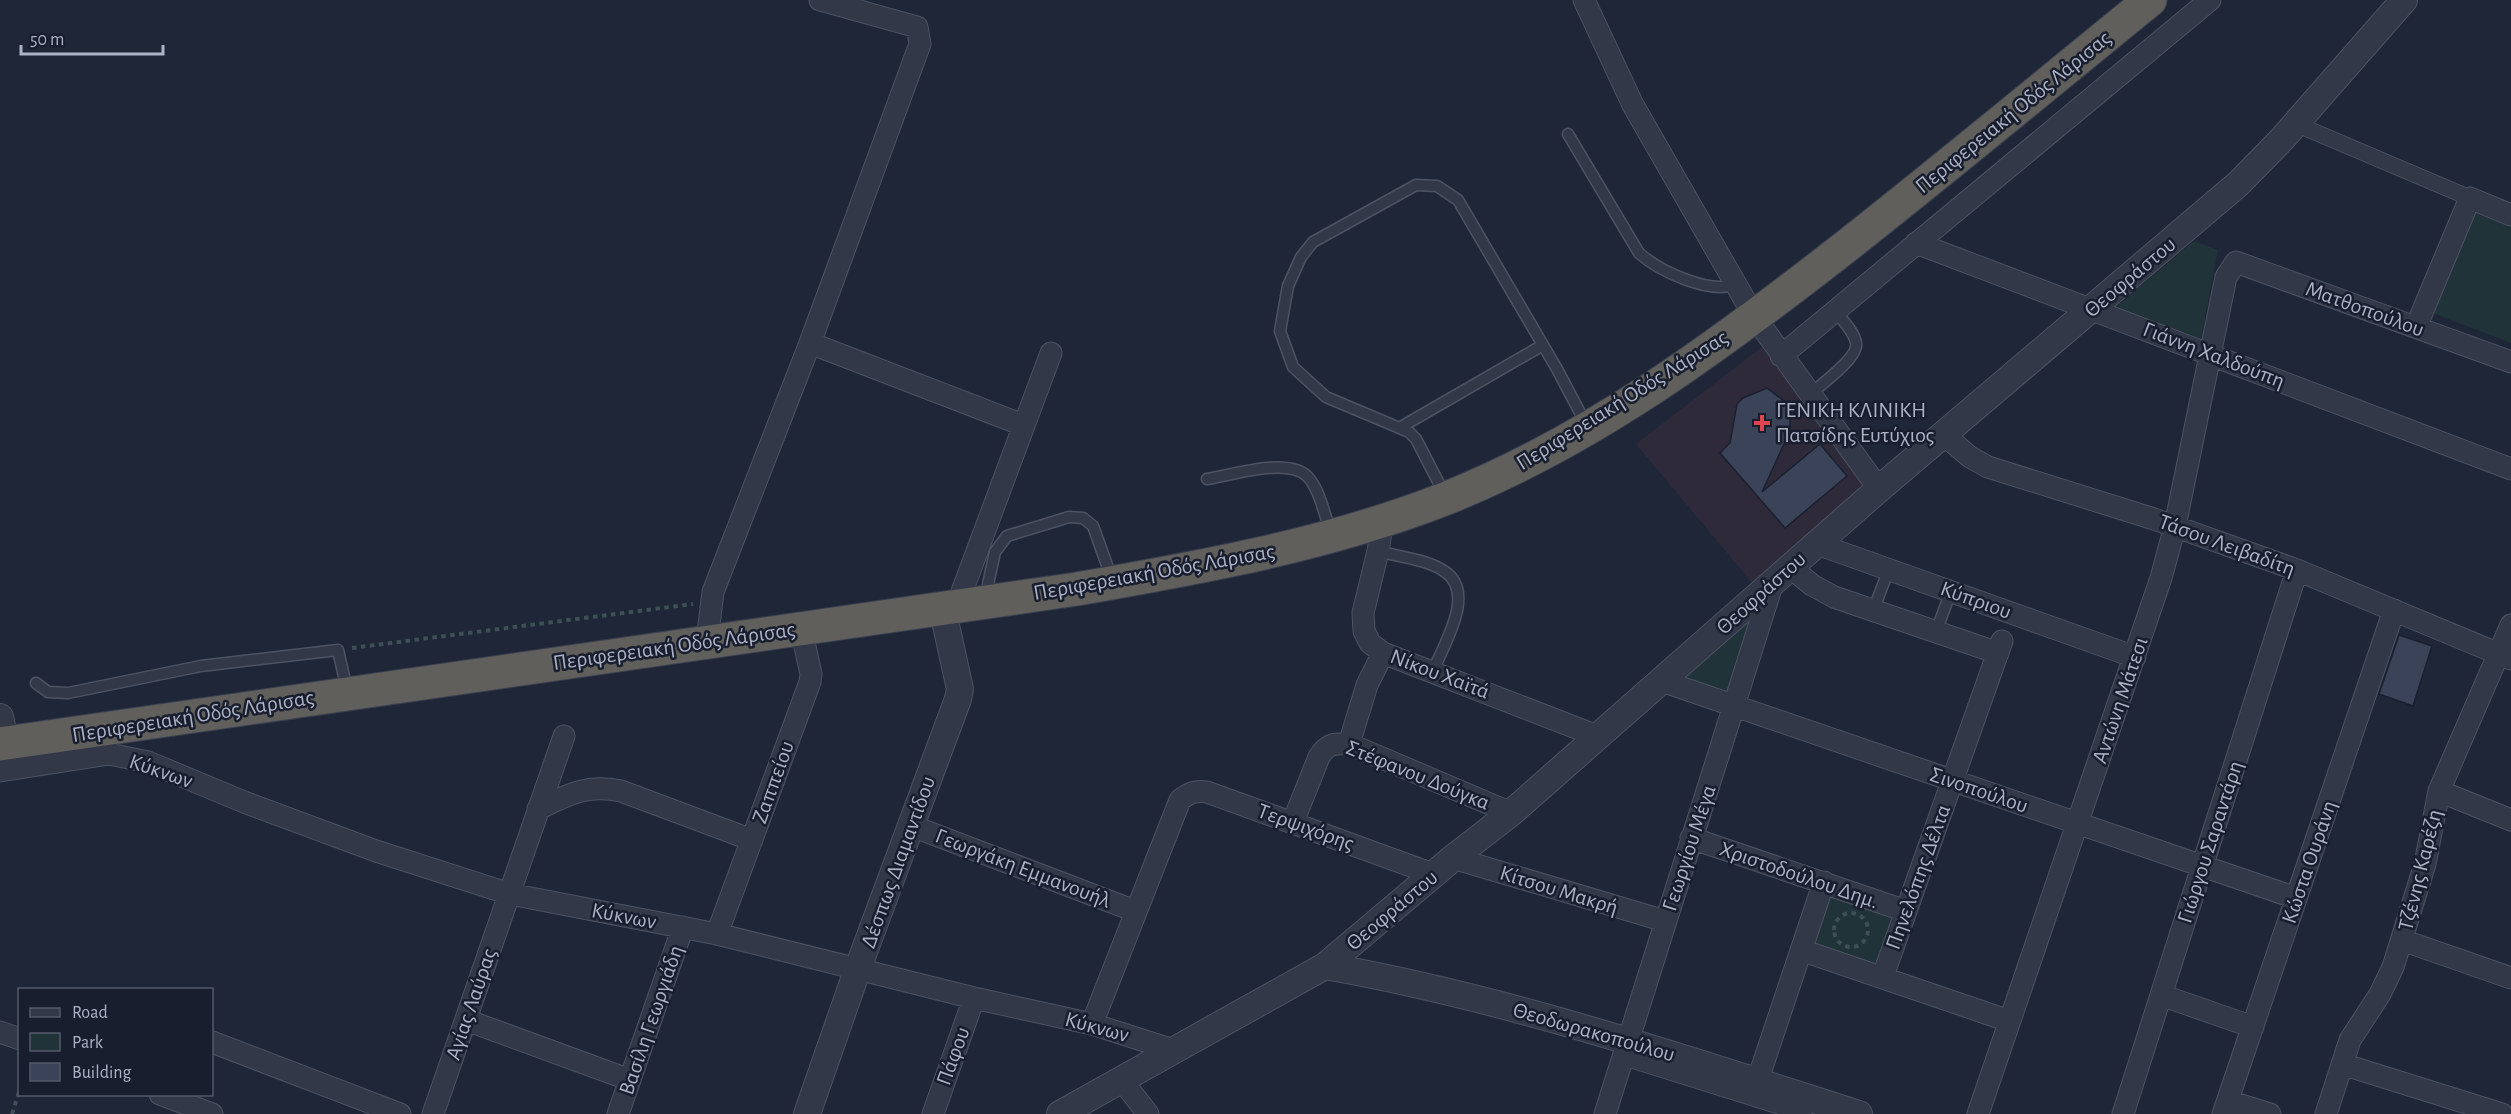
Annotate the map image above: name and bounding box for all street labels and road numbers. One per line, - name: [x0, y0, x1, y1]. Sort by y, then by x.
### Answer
- street label: Περιφερειακή Οδός Λάρισας: [1911, 27, 2115, 197]
- street label: Θεοφράστου: [2080, 233, 2180, 321]
- street label: Ματθοπούλου: [2303, 277, 2427, 341]
- street label: Γιάννη Χαλδούπη: [2140, 318, 2288, 392]
- street label: Περιφερειακή Οδός Λάρισας: [1513, 326, 1731, 474]
- street label: Τάσου Λειβαδίτη: [2156, 510, 2298, 580]
- street label: Περιφερειακή Οδός Λάρισας: [1032, 540, 1276, 604]
- street label: Θεοφράστου: [1712, 547, 1810, 639]
- street label: Κύπριου: [1938, 577, 2014, 623]
- street label: Περιφερειακή Οδός Λάρισας: [551, 618, 797, 674]
- street label: Αντώνη Μάτεσι: [2088, 634, 2152, 766]
- street label: Νίκου Χαϊτά: [1387, 645, 1493, 703]
- street label: Περιφερειακή Οδός Λάρισας: [71, 686, 315, 746]
- street label: Στέφανου Δούγκα: [1343, 736, 1493, 814]
- street label: Ζαππείου: [748, 738, 798, 826]
- street label: Κύκνων: [127, 750, 195, 792]
- street label: Γιώργου Σαραντάρη: [2173, 758, 2247, 926]
- street label: Σινοπούλου: [1927, 763, 2031, 817]
- street label: Δέσπως Διαμαντίδου: [857, 773, 939, 951]
- street label: Γεωργίου Μέγα: [1658, 782, 1720, 914]
- street label: Κώστα Ουράνη: [2278, 798, 2340, 926]
- street label: Τερψιχόρης: [1255, 799, 1357, 855]
- street label: Πηνελόπης Δέλτα: [1882, 802, 1954, 952]
- street label: Τζένης Καρέζη: [2394, 807, 2446, 933]
- street label: Γεωργάκη Εμμανουήλ: [932, 824, 1114, 912]
- street label: Χριστοδούλου Δημ.: [1717, 837, 1881, 913]
- street label: Κίτσου Μακρή: [1497, 862, 1621, 918]
- street label: Θεοφράστου: [1342, 866, 1442, 954]
- street label: Κύκνων: [590, 899, 658, 933]
- street label: Βασίλη Γεωργιάδη: [615, 942, 687, 1098]
- street label: Αγίας Λαύρας: [442, 946, 500, 1062]
- street label: Θεοδωρακοπούλου: [1511, 998, 1677, 1066]
- street label: Κύκνων: [1063, 1008, 1131, 1046]
- street label: Πάφου: [932, 1024, 974, 1088]

